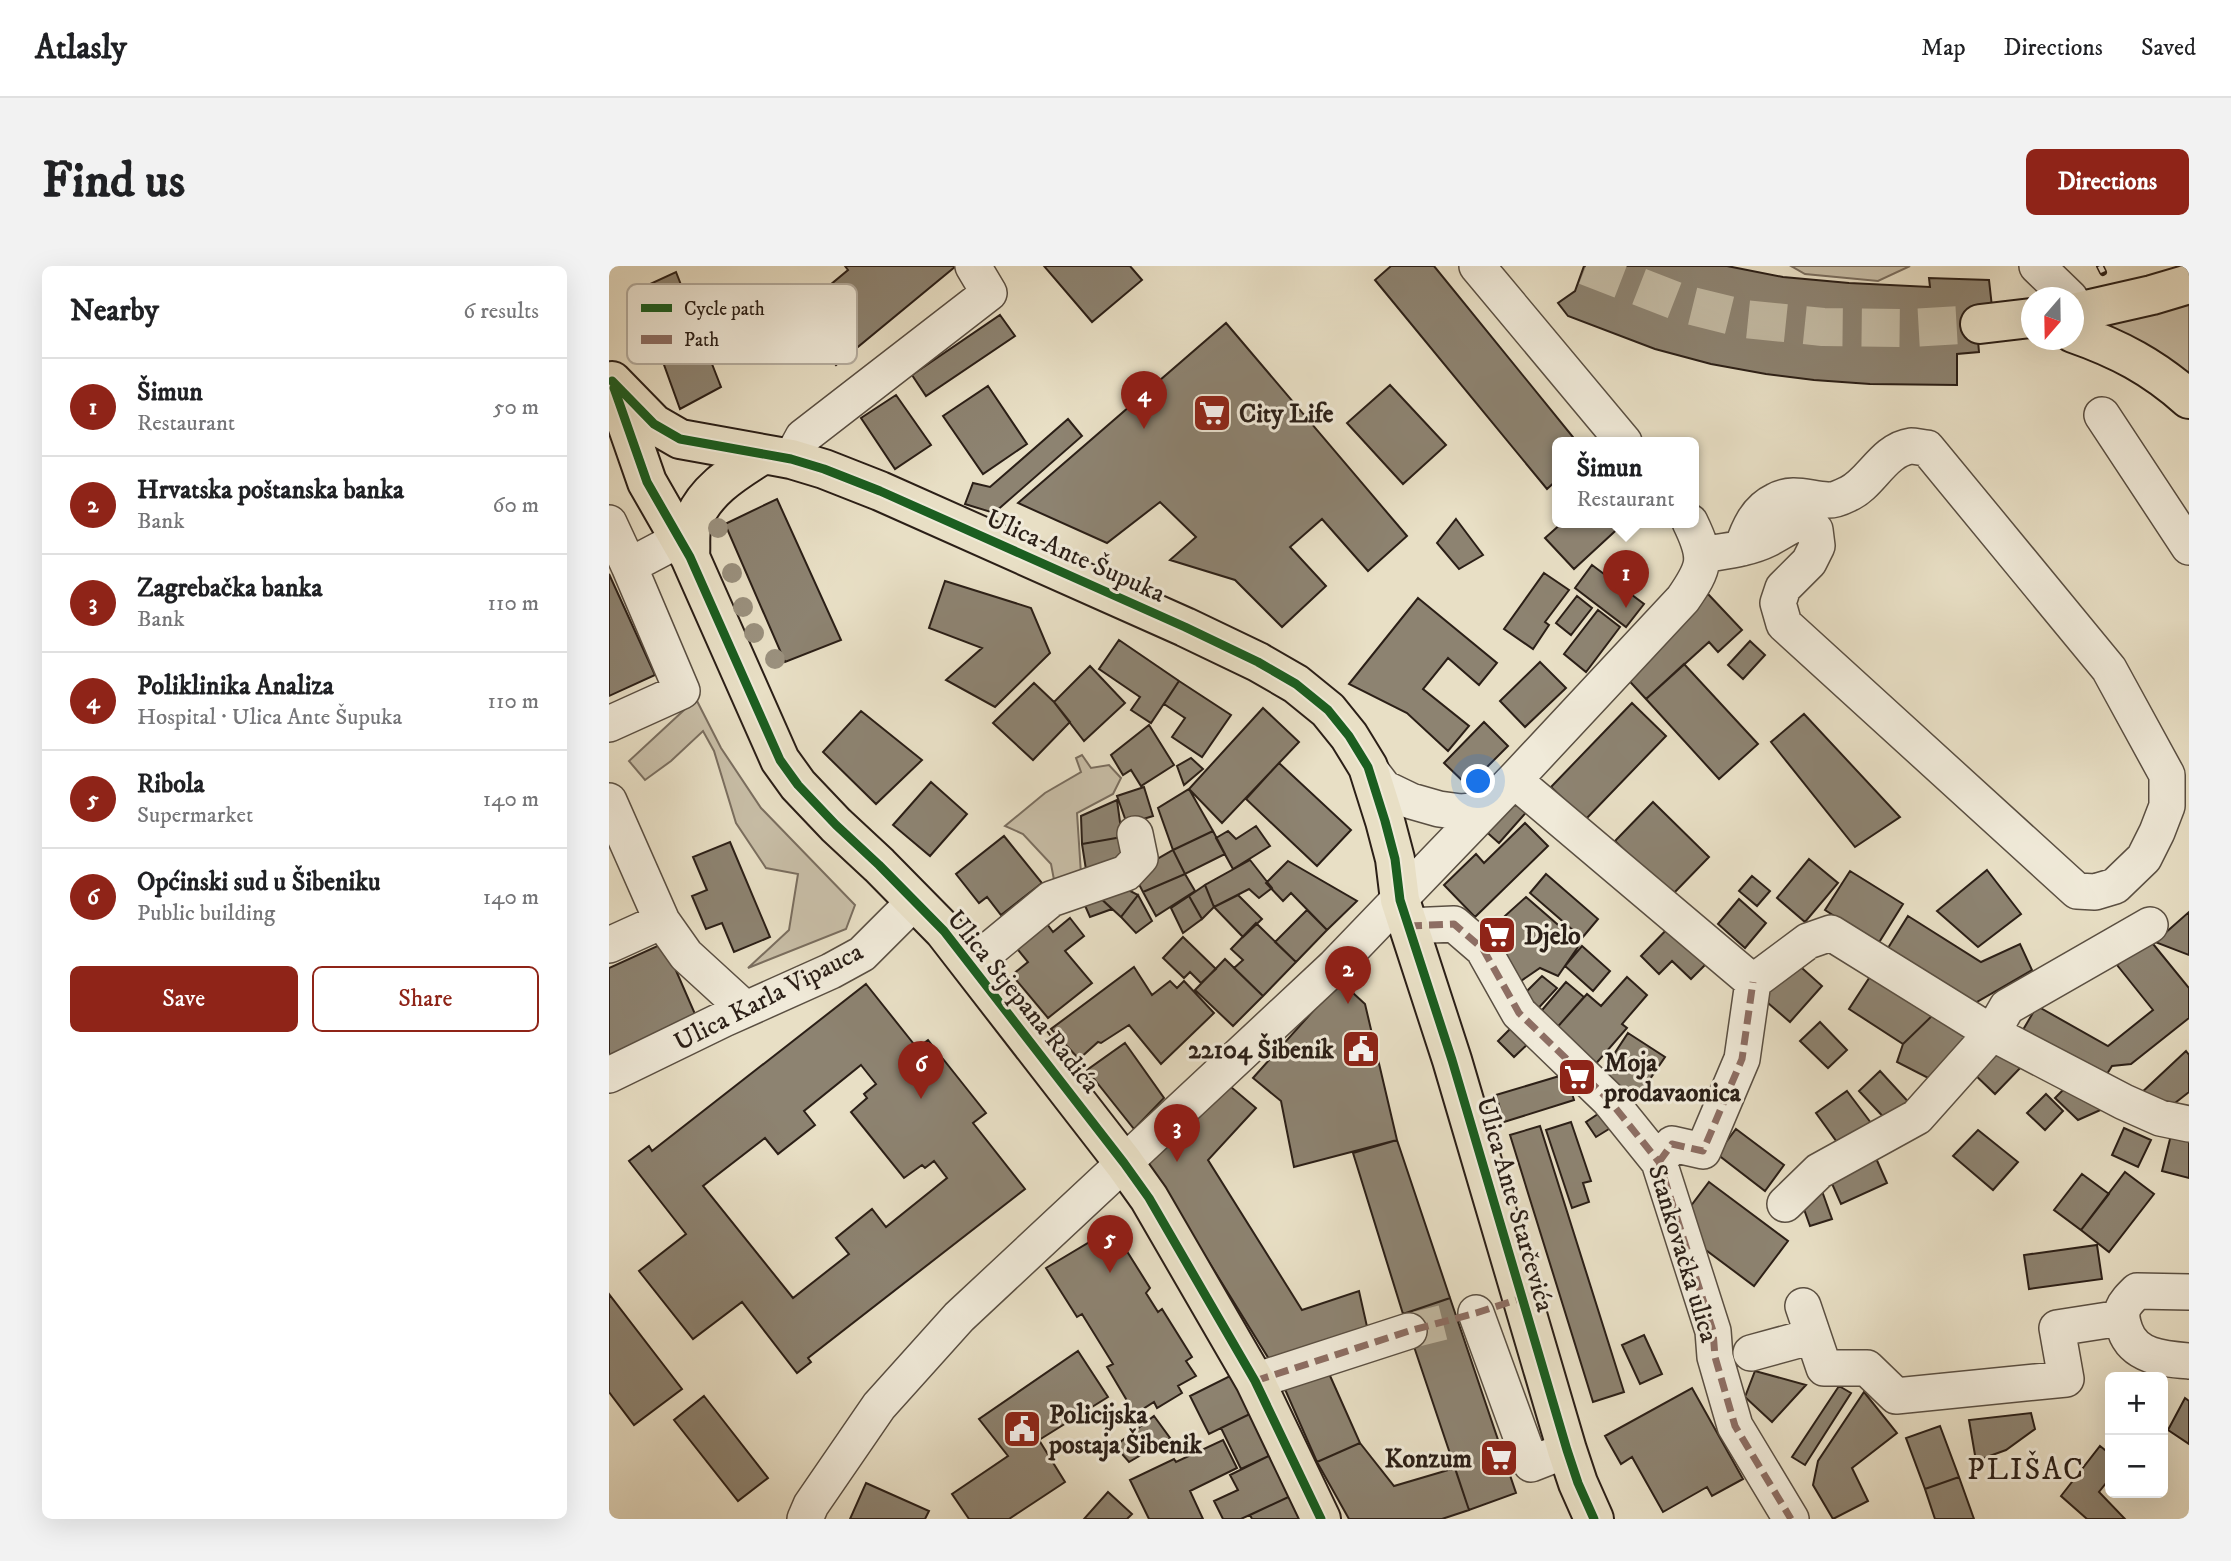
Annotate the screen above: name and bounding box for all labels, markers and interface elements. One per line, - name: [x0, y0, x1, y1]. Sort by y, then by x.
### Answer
- text: Atlasly: [35, 28, 127, 69]
- text: Map: [1921, 33, 1966, 63]
- text: Directions: [2004, 33, 2103, 63]
- text: Saved: [2141, 33, 2196, 63]
- button: Directions: [2026, 149, 2189, 215]
- text: Find us: [42, 151, 185, 213]
- legend: [627, 284, 857, 364]
- north arrow: [2021, 287, 2084, 350]
- text: Nearby: [70, 293, 159, 330]
- text: 6 results: [463, 297, 539, 326]
- text: Cycle path: [684, 298, 765, 321]
- text: Path: [684, 329, 719, 352]
- pin: 4: [1121, 371, 1167, 429]
- text: Šimun: [137, 376, 203, 409]
- supermarket icon: City Life: [1191, 392, 1233, 434]
- text: 1: [89, 393, 97, 422]
- text: 50 m: [493, 393, 539, 422]
- place label: City Life: [1239, 398, 1334, 431]
- text: Restaurant: [137, 409, 235, 438]
- popup: [1552, 437, 1699, 528]
- text: Šimun: [1576, 452, 1642, 485]
- text: Hrvatska poštanska banka: [137, 474, 404, 507]
- text: Restaurant: [1576, 485, 1675, 514]
- text: 2: [87, 491, 99, 520]
- text: 60 m: [492, 491, 539, 520]
- street label: Ulica Ante Šupuka: [981, 501, 1171, 611]
- text: Bank: [137, 507, 185, 536]
- pin: 1: [1603, 550, 1649, 608]
- text: Zagrebačka banka: [137, 572, 323, 605]
- text: 3: [89, 589, 97, 618]
- text: 110 m: [488, 589, 539, 618]
- text: Bank: [137, 605, 185, 634]
- text: Poliklinika Analiza: [137, 670, 334, 703]
- text: 4: [86, 687, 100, 716]
- text: 110 m: [488, 687, 539, 716]
- text: Hospital · Ulica Ante Šupuka: [137, 703, 402, 732]
- your location: [1461, 764, 1495, 798]
- text: Ribola: [137, 768, 205, 801]
- text: 5: [87, 785, 99, 814]
- text: 140 m: [483, 785, 539, 814]
- text: Supermarket: [137, 801, 253, 830]
- text: Općinski sud u Šibeniku: [137, 866, 381, 899]
- text: 6: [87, 883, 99, 912]
- text: 140 m: [483, 883, 539, 912]
- text: Public building: [137, 899, 275, 928]
- street label: Ulica Stjepana Radića: [939, 904, 1107, 1100]
- supermarket icon: Djelo: [1476, 914, 1518, 956]
- place label: Djelo: [1524, 920, 1581, 953]
- street label: Ulica Karla Vipauca: [669, 936, 869, 1059]
- pin: 2: [1325, 946, 1371, 1004]
- button: Save: [70, 966, 298, 1032]
- button: Share: [312, 966, 539, 1032]
- public building icon: 22104 Šibenik: [1340, 1028, 1382, 1070]
- place label: 22104 Šibenik: [1188, 1033, 1335, 1067]
- pin: 6: [898, 1041, 944, 1099]
- place label: Moja prodavaonica: [1603, 1047, 1742, 1110]
- supermarket icon: Moja prodavaonica: [1556, 1056, 1598, 1098]
- street label: Ulica Ante Starčevića: [1468, 1093, 1561, 1316]
- pin: 3: [1154, 1104, 1200, 1162]
- street label: Stankovačka ulica: [1640, 1160, 1725, 1346]
- pin: 5: [1087, 1215, 1133, 1273]
- map controls: [2105, 1372, 2168, 1498]
- button: +: [2105, 1372, 2168, 1435]
- place label: Policijska postaja Šibenik: [1048, 1399, 1203, 1462]
- public building icon: Policijska postaja Šibenik: [1001, 1408, 1043, 1450]
- button: −: [2105, 1435, 2168, 1498]
- supermarket icon: Konzum: [1478, 1437, 1520, 1479]
- place label: Konzum: [1384, 1443, 1472, 1476]
- district label: PLIŠAC: [1967, 1450, 2085, 1489]

